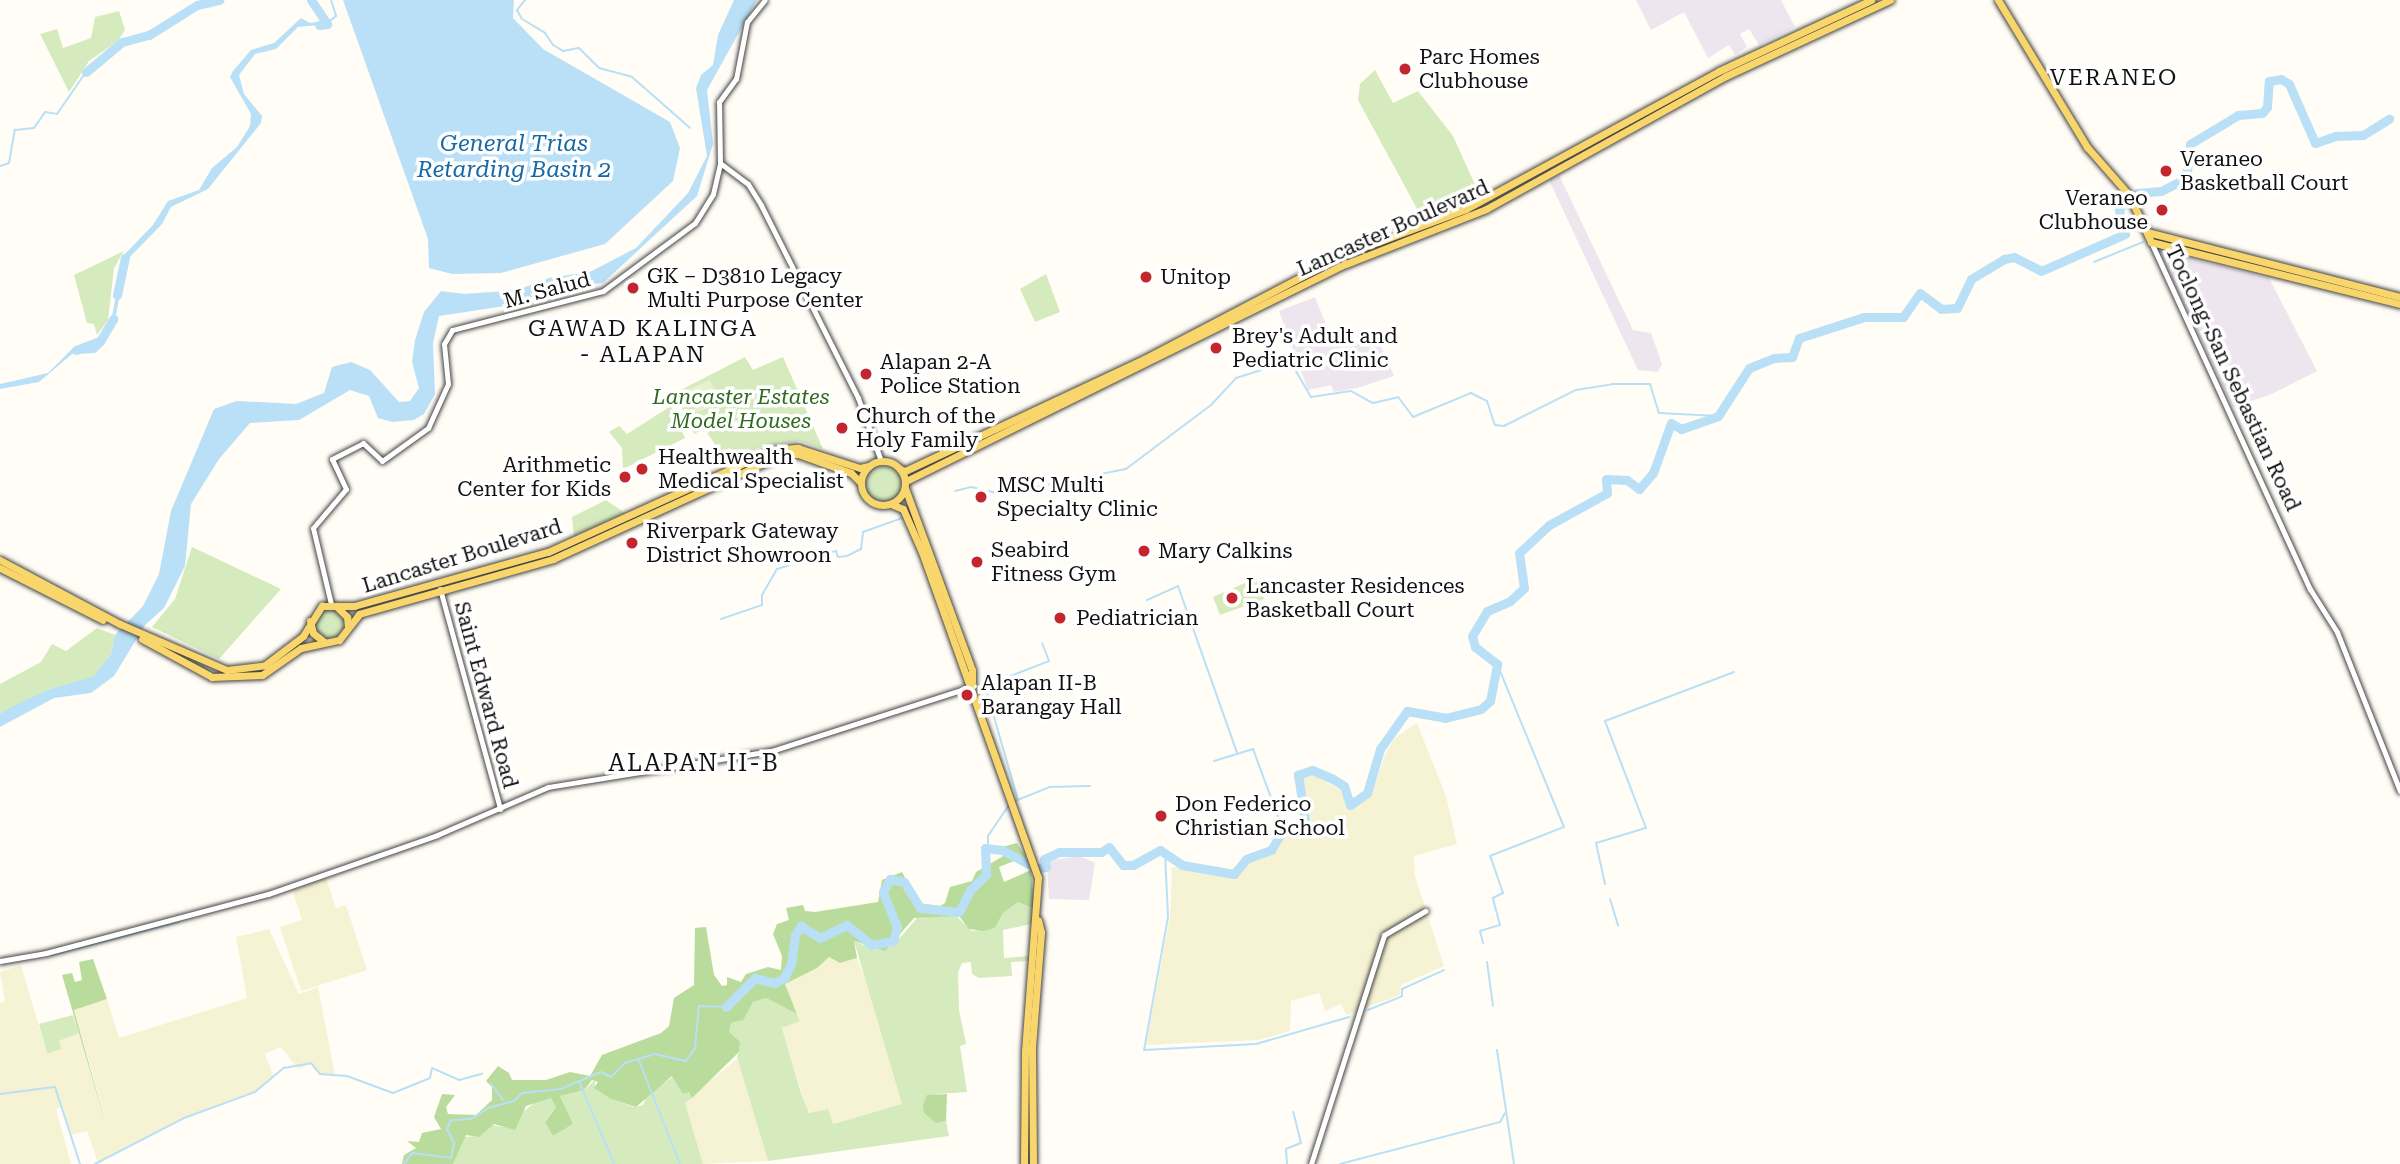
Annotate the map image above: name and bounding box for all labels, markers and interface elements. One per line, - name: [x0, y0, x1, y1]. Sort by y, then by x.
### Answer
- place label: Parc Homes Clubhouse: [1419, 44, 1540, 94]
- marker: Parc Homes Clubhouse: [1397, 61, 1413, 77]
- district label: VERANEO: [2051, 64, 2177, 92]
- water label: General Trias Retarding Basin 2: [417, 130, 611, 184]
- place label: Veraneo Basketball Court: [2180, 146, 2348, 196]
- marker: Veraneo Basketball Court: [2158, 163, 2174, 179]
- street label: Lancaster Boulevard: [1293, 174, 1493, 282]
- place label: Veraneo Clubhouse: [2039, 185, 2148, 235]
- marker: Veraneo Clubhouse: [2154, 202, 2170, 218]
- street label: Toclong-San Sebastian Road: [2160, 241, 2306, 515]
- place label: GK – D3810 Legacy Multi Purpose Center: [647, 263, 863, 313]
- place label: Unitop: [1160, 264, 1231, 290]
- street label: M. Salud: [501, 266, 593, 314]
- marker: Unitop: [1138, 269, 1154, 285]
- marker: GK – D3810 Legacy Multi Purpose Center: [625, 280, 641, 296]
- district label: GAWAD KALINGA - ALAPAN: [530, 315, 756, 369]
- place label: Brey's Adult and Pediatric Clinic: [1232, 323, 1398, 373]
- marker: Brey's Adult and Pediatric Clinic: [1206, 338, 1226, 358]
- place label: Alapan 2-A Police Station: [880, 349, 1021, 399]
- marker: Alapan 2-A Police Station: [858, 366, 874, 382]
- park label: Lancaster Estates Model Houses: [652, 384, 830, 434]
- place label: Church of the Holy Family: [856, 403, 996, 453]
- marker: Church of the Holy Family: [834, 420, 850, 436]
- place label: Healthwealth Medical Specialist: [658, 444, 844, 494]
- place label: Arithmetic Center for Kids: [457, 452, 611, 502]
- marker: Healthwealth Medical Specialist: [632, 459, 652, 479]
- marker: Arithmetic Center for Kids: [617, 469, 633, 485]
- place label: MSC Multi Specialty Clinic: [997, 472, 1158, 522]
- marker: MSC Multi Specialty Clinic: [971, 487, 991, 507]
- street label: Lancaster Boulevard: [359, 514, 565, 598]
- place label: Riverpark Gateway District Showroon: [646, 518, 838, 568]
- marker: Riverpark Gateway District Showroon: [624, 535, 640, 551]
- place label: Seabird Fitness Gym: [991, 537, 1117, 587]
- place label: Mary Calkins: [1158, 538, 1292, 564]
- marker: Mary Calkins: [1136, 543, 1152, 559]
- marker: Seabird Fitness Gym: [969, 554, 985, 570]
- place label: Lancaster Residences Basketball Court: [1246, 573, 1465, 623]
- marker: Lancaster Residences Basketball Court: [1224, 590, 1240, 606]
- street label: Saint Edward Road: [449, 599, 523, 791]
- place label: Pediatrician: [1076, 605, 1199, 631]
- marker: Pediatrician: [1050, 608, 1070, 628]
- place label: Alapan II-B Barangay Hall: [981, 670, 1122, 720]
- marker: Alapan II-B Barangay Hall: [959, 687, 975, 703]
- district label: ALAPAN II-B: [610, 750, 778, 778]
- place label: Don Federico Christian School: [1175, 791, 1345, 841]
- marker: Don Federico Christian School: [1153, 808, 1169, 824]

